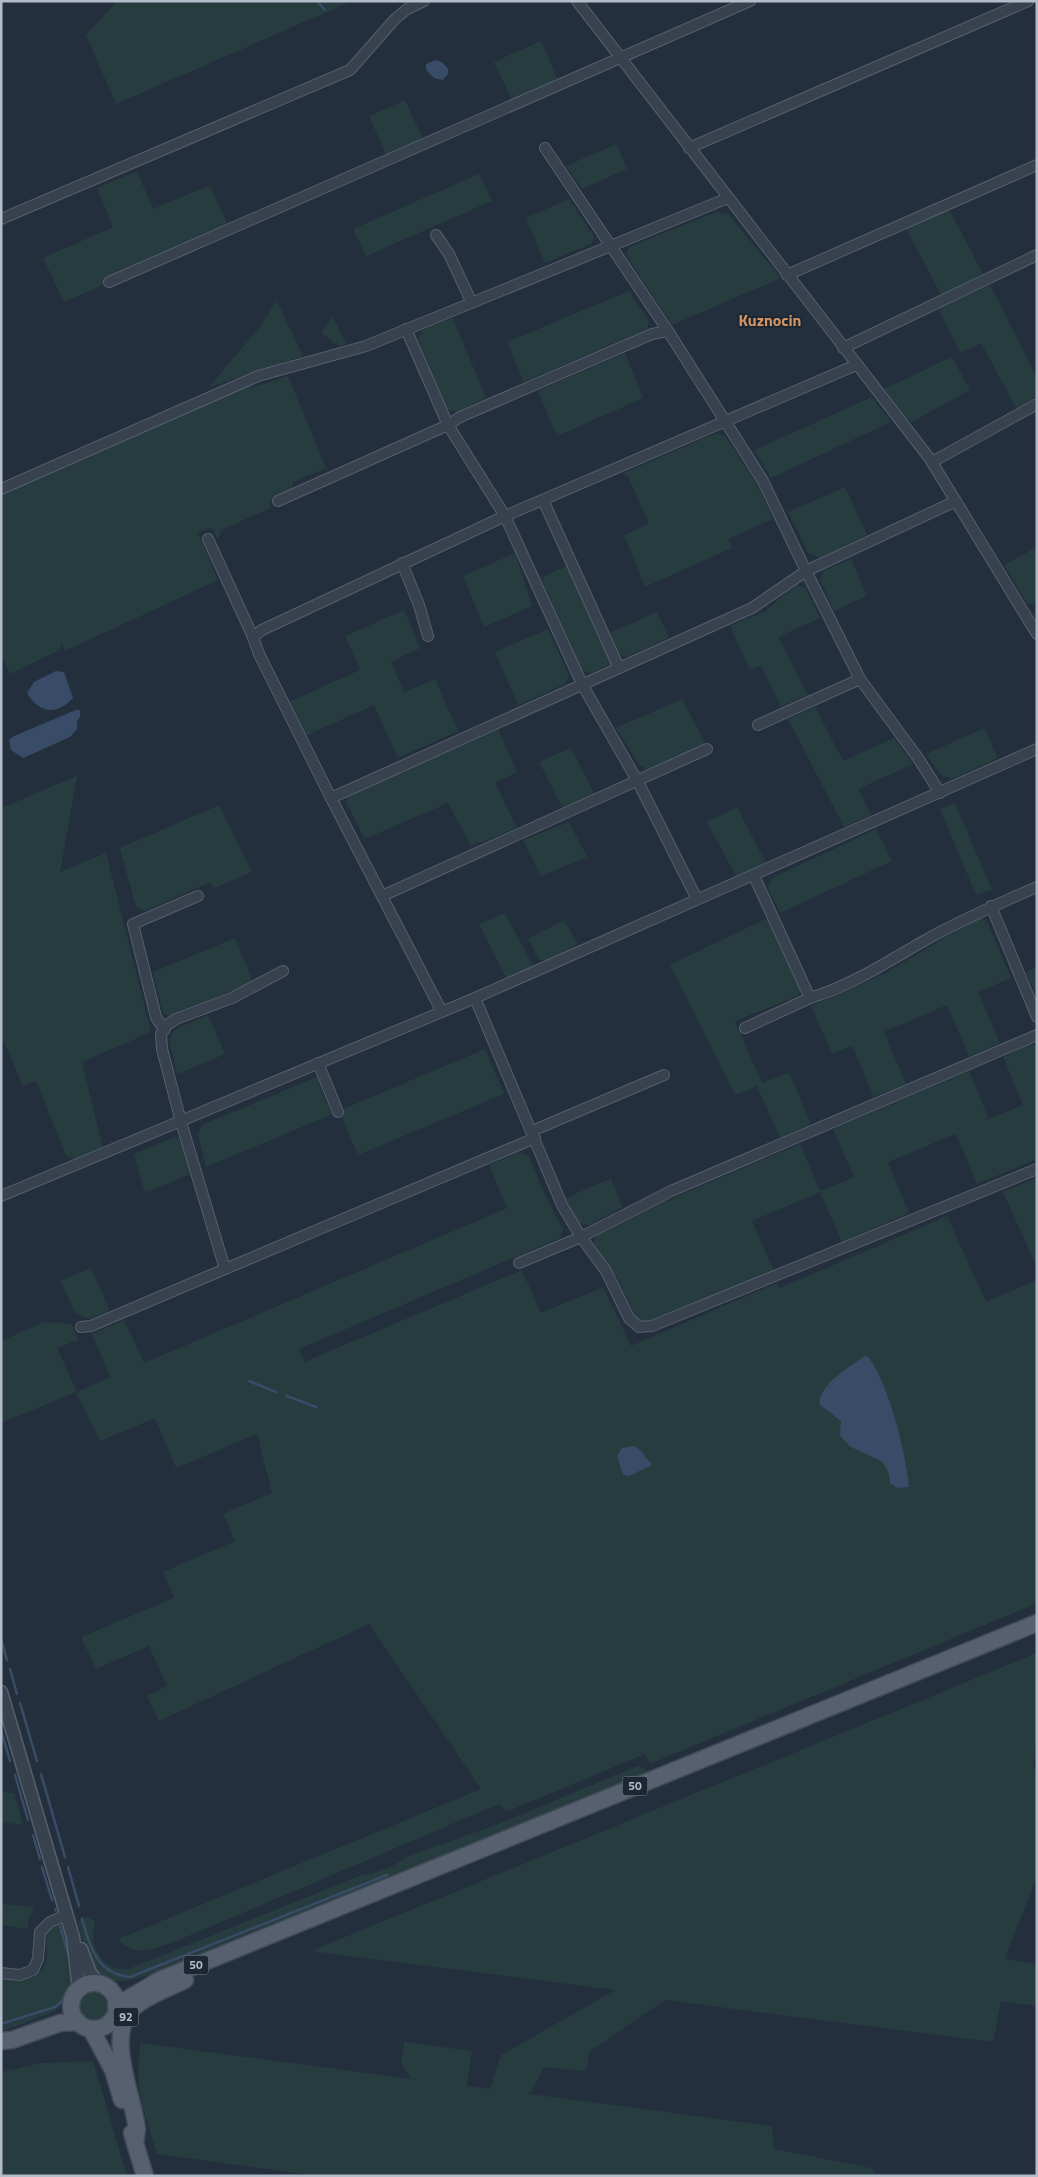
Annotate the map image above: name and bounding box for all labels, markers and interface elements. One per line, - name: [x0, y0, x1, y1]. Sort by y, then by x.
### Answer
- district label: Kuznocin: [739, 308, 801, 332]
- road number: 50: [622, 1776, 648, 1795]
- road number: 50: [184, 1956, 208, 1974]
- road number: 92: [114, 2008, 138, 2026]

